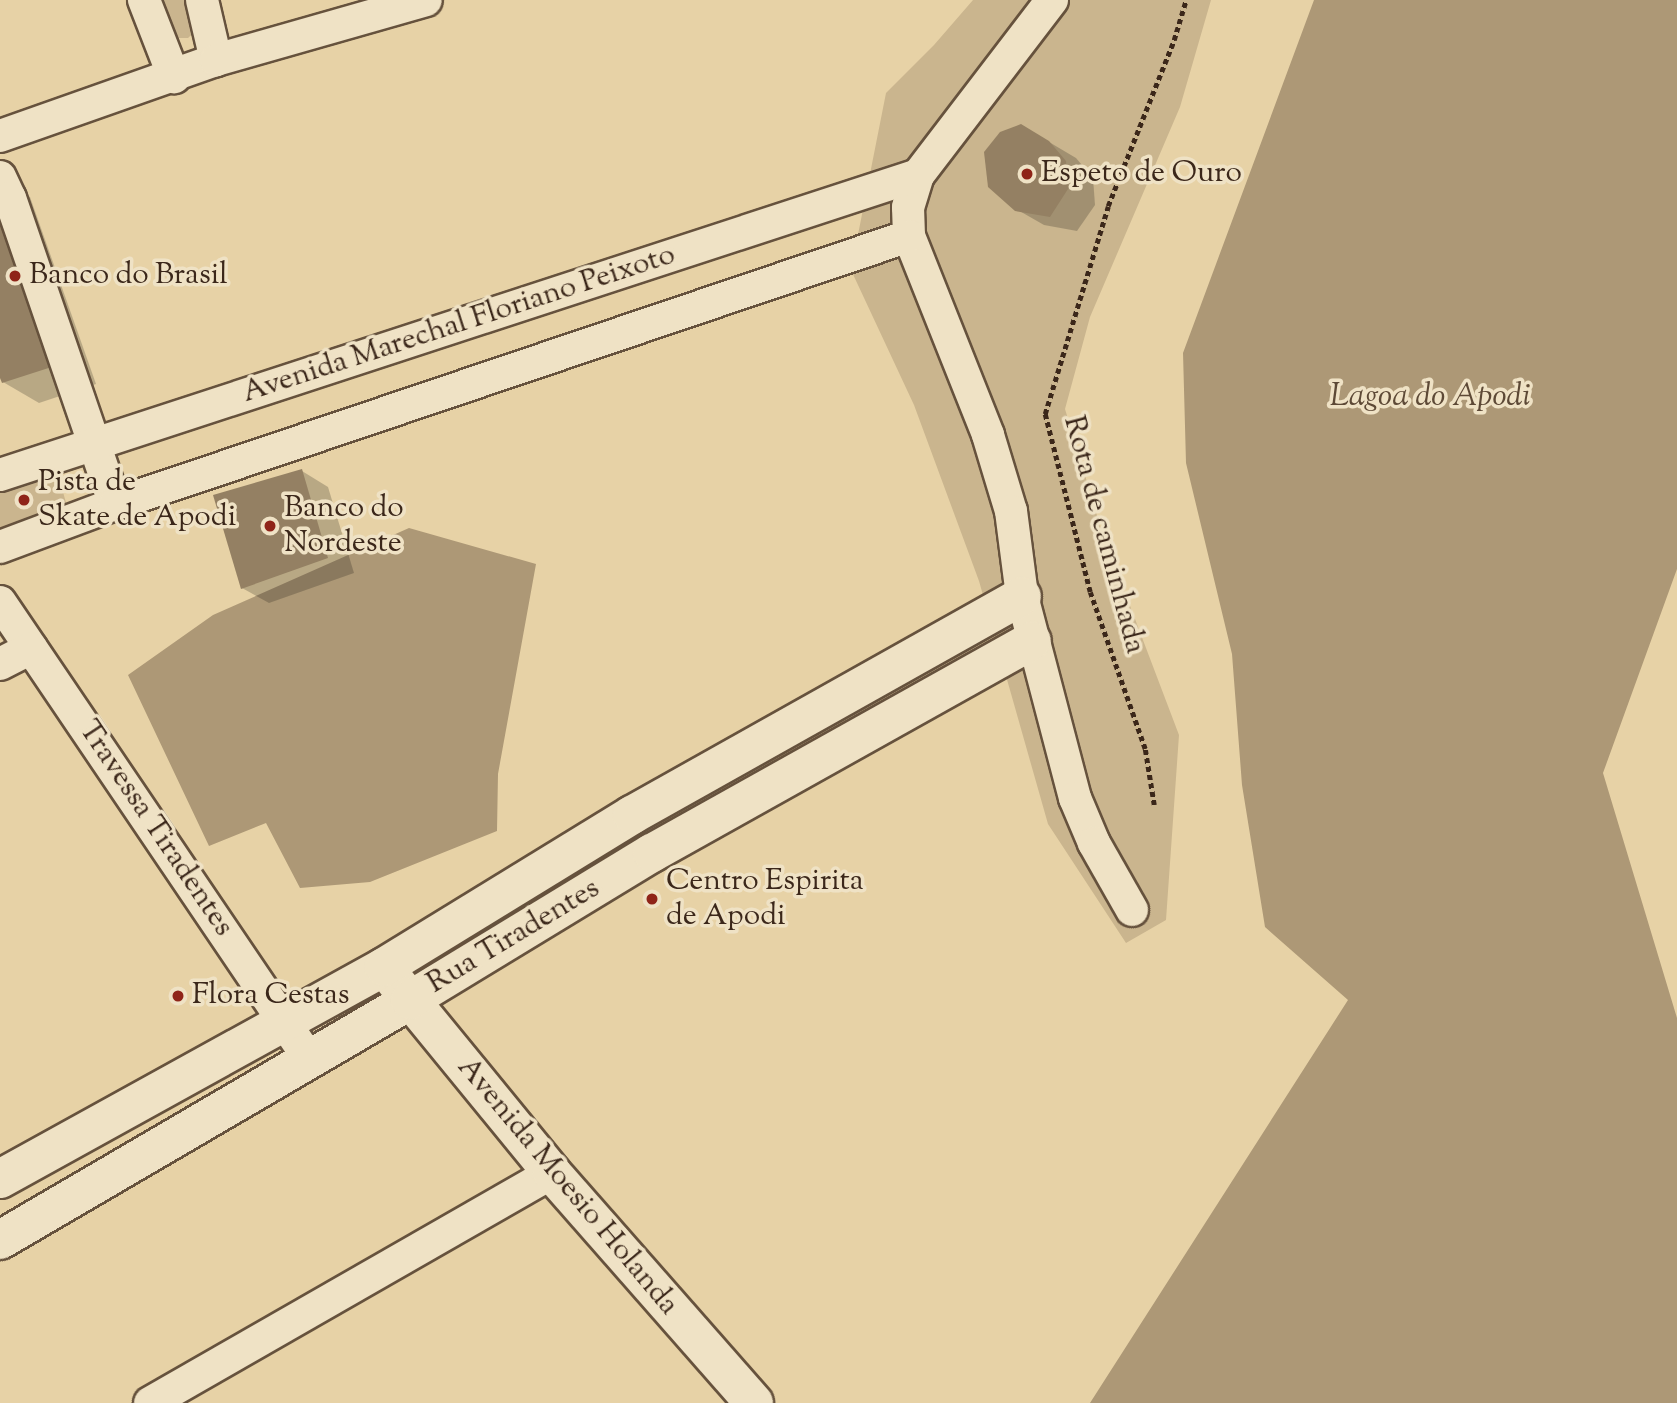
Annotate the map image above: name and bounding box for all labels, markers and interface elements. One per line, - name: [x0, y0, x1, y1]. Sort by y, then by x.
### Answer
- place label: Espeto de Ouro: [1041, 156, 1242, 192]
- marker: Espeto de Ouro: [1019, 166, 1035, 182]
- street label: Avenida Marechal Floriano Peixoto: [238, 238, 680, 412]
- place label: Banco do Brasil: [29, 258, 228, 294]
- marker: Banco do Brasil: [7, 268, 23, 284]
- water label: Lagoa do Apodi: [1330, 378, 1530, 416]
- street label: Rota de caminhada: [1054, 412, 1152, 658]
- place label: Pista de Skate de Apodi: [38, 465, 236, 536]
- place label: Banco do Nordeste: [284, 491, 404, 562]
- marker: Pista de Skate de Apodi: [16, 492, 32, 508]
- marker: Banco do Nordeste: [262, 518, 278, 534]
- street label: Travessa Tiradentes: [69, 714, 241, 944]
- place label: Centro Espirita de Apodi: [666, 864, 864, 934]
- street label: Rua Tiradentes: [421, 871, 607, 1003]
- marker: Centro Espirita de Apodi: [644, 891, 660, 907]
- place label: Flora Cestas: [192, 978, 350, 1014]
- marker: Flora Cestas: [170, 988, 186, 1004]
- street label: Avenida Moesio Holanda: [449, 1051, 685, 1323]

